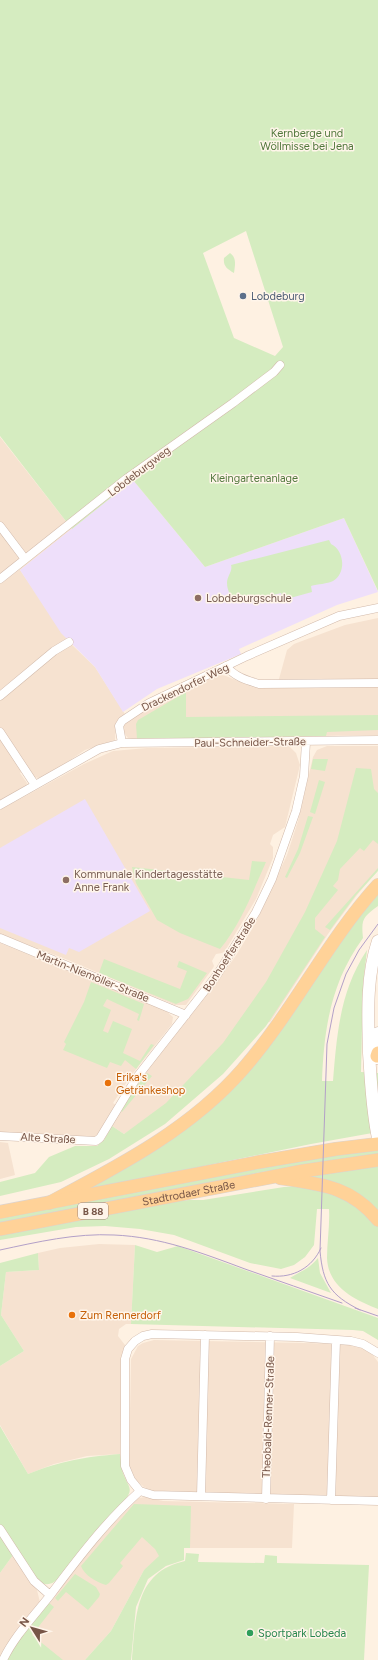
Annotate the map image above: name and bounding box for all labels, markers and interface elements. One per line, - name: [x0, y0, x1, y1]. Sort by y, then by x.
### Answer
- park label: Kernberge und Wöllmisse bei Jena: [260, 127, 354, 153]
- place label: Lobdeburg: [251, 290, 305, 303]
- marker: Lobdeburg: [238, 291, 248, 301]
- street label: Lobdeburgweg: [106, 444, 173, 499]
- park label: Kleingartenanlage: [210, 472, 298, 485]
- place label: Lobdeburgschule: [206, 592, 292, 605]
- marker: Lobdeburgschule: [193, 593, 203, 603]
- street label: Drackendorfer Weg: [139, 661, 231, 714]
- street label: Paul-Schneider-Straße: [194, 735, 306, 750]
- place label: Kommunale Kindertagesstätte Anne Frank: [74, 868, 223, 894]
- marker: Kommunale Kindertagesstätte Anne Frank: [61, 875, 71, 885]
- street label: Bonhoefferstraße: [200, 915, 258, 994]
- street label: Martin-Niemöller-Straße: [35, 948, 151, 1005]
- place label: Erika's Getränkeshop: [116, 1071, 186, 1097]
- marker: Erika's Getränkeshop: [103, 1078, 113, 1088]
- street label: Alte Straße: [20, 1131, 76, 1146]
- street label: Stadtrodaer Straße: [141, 1178, 236, 1209]
- road number: B 88: [78, 1203, 108, 1219]
- place label: Zum Rennerdorf: [80, 1309, 162, 1322]
- marker: Zum Rennerdorf: [67, 1310, 77, 1320]
- street label: Theobald-Renner-Straße: [260, 1356, 277, 1478]
- north arrow: [12, 1608, 52, 1648]
- text: N: [17, 1615, 32, 1630]
- place label: Sportpark Lobeda: [258, 1627, 346, 1640]
- marker: Sportpark Lobeda: [245, 1628, 255, 1638]

